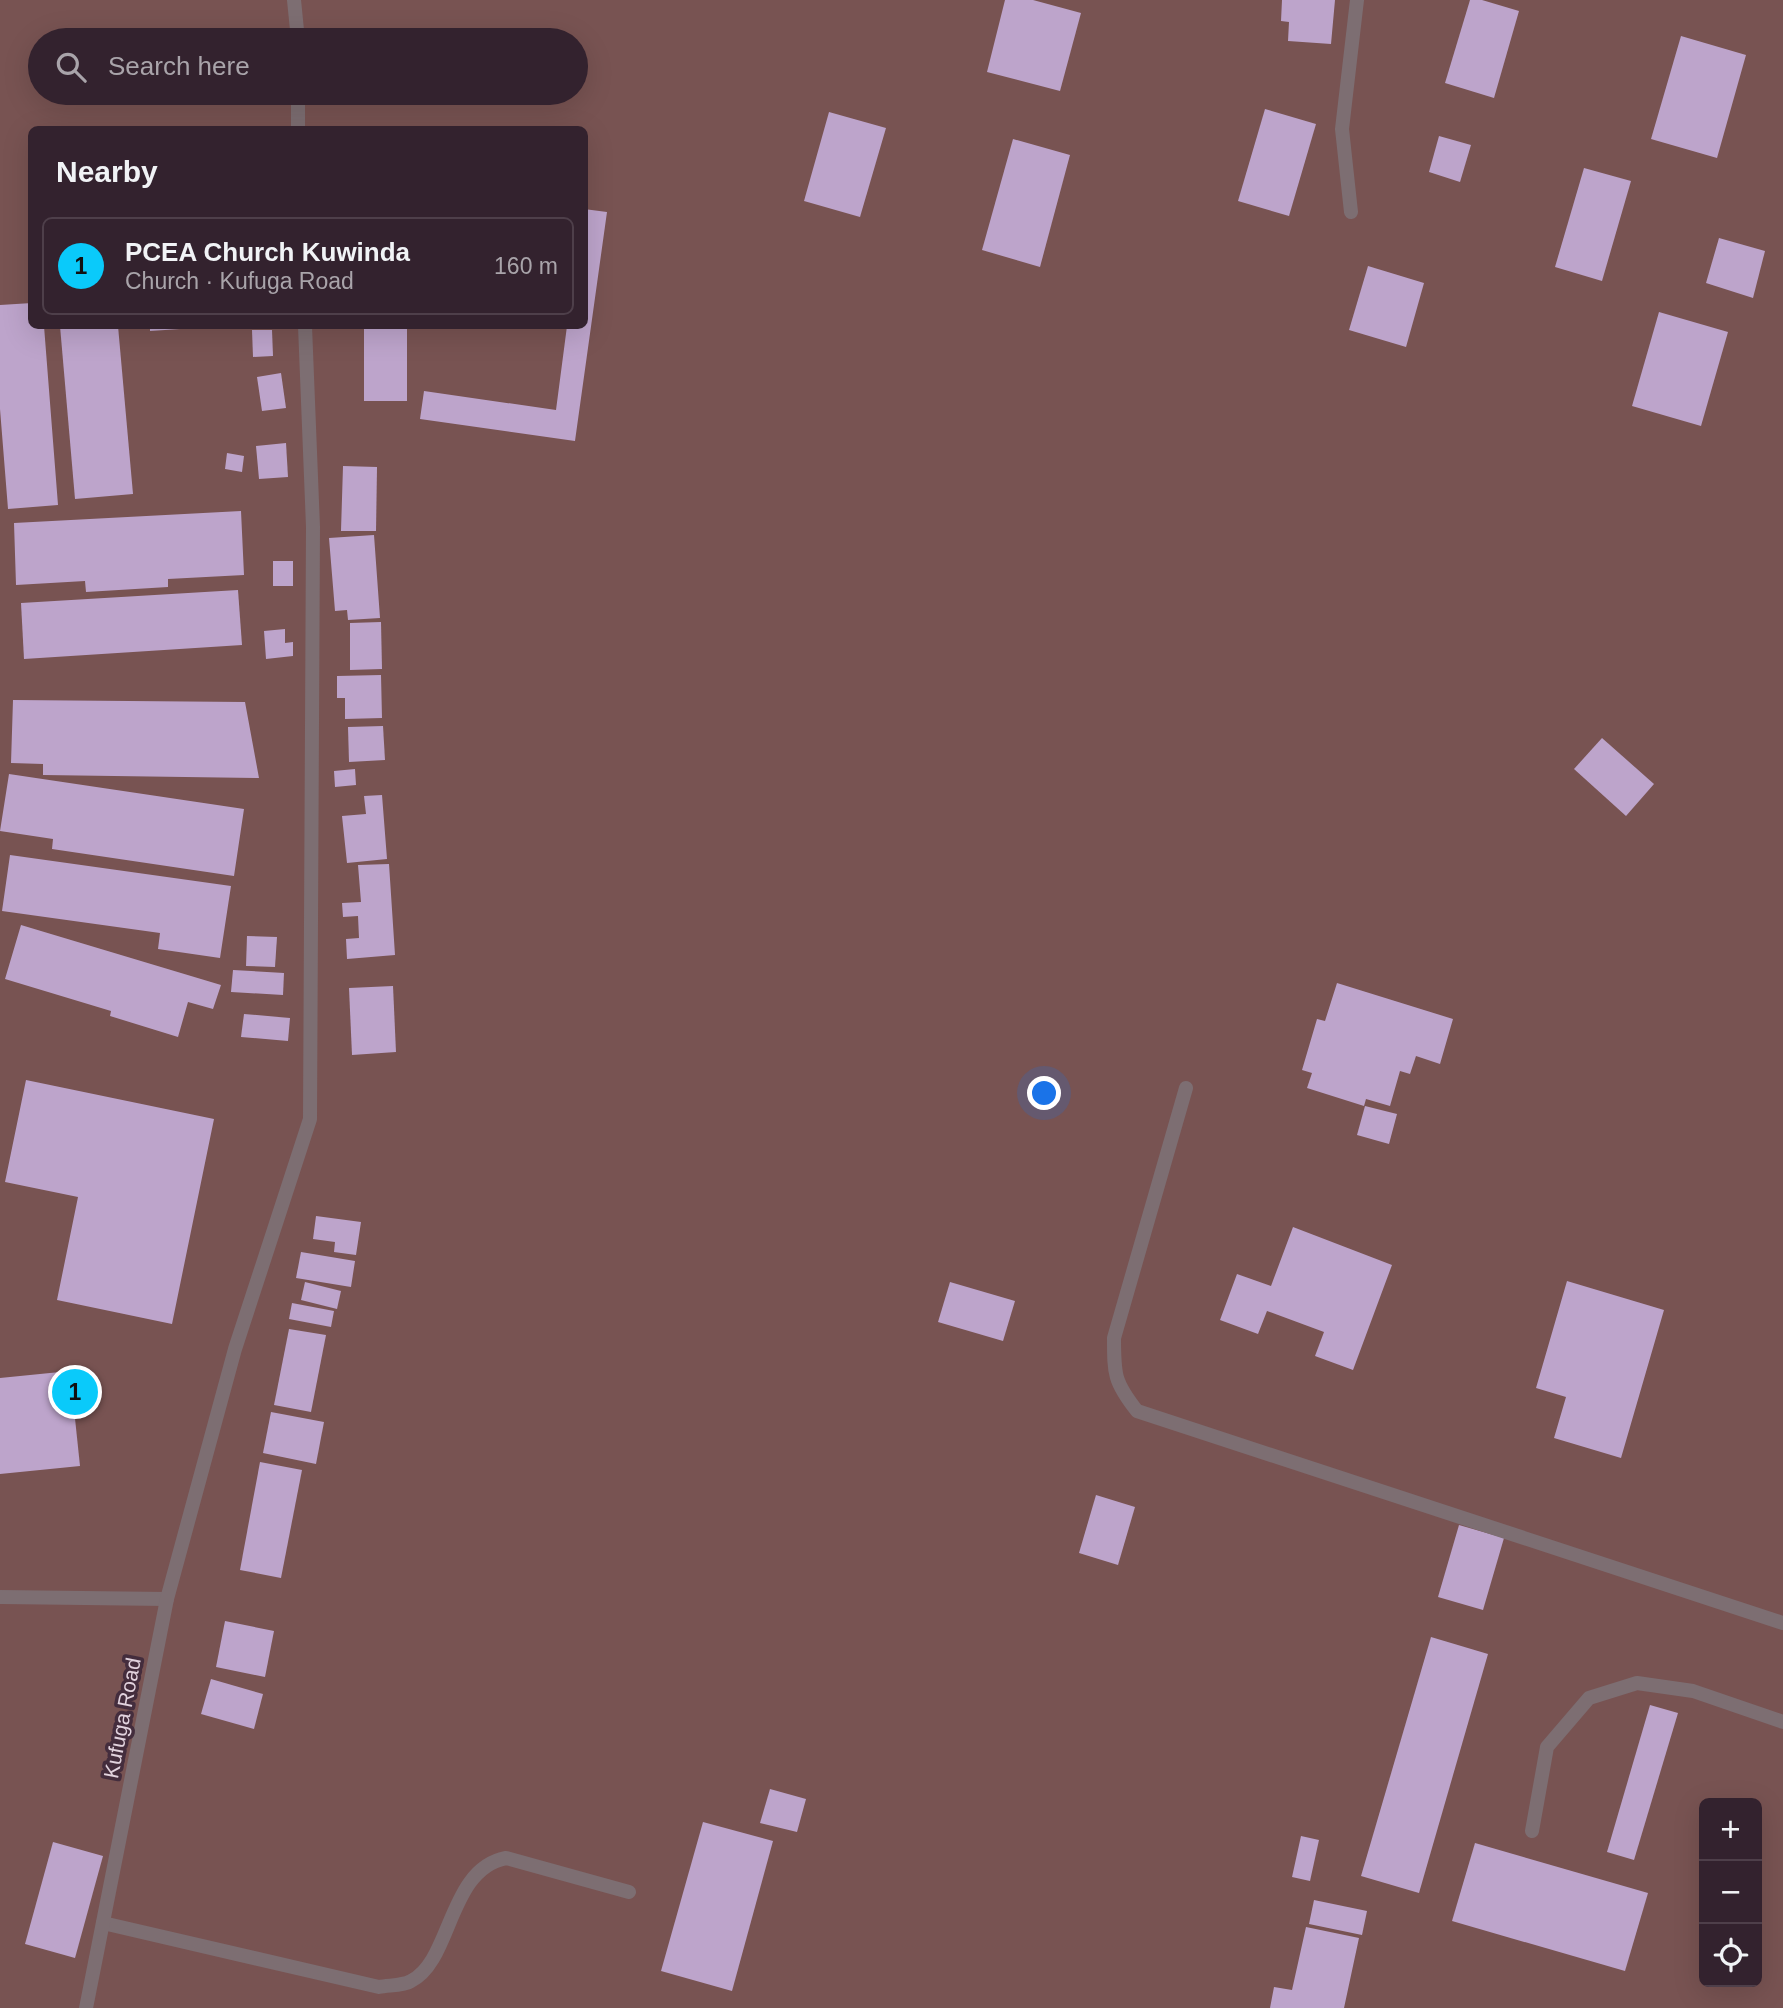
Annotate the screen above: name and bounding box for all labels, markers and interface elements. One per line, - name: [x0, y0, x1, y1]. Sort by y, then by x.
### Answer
- search box: [28, 28, 588, 105]
- icon: search: [52, 48, 90, 86]
- text: Search here: [108, 51, 250, 81]
- text: Nearby: [56, 155, 158, 188]
- text: PCEA Church Kuwinda: [125, 237, 410, 267]
- text: 1: [75, 253, 87, 279]
- text: 160 m: [494, 253, 558, 279]
- text: Church · Kufuga Road: [125, 268, 354, 294]
- your location: [1027, 1076, 1061, 1110]
- pin: 1: [52, 1366, 98, 1418]
- street label: Kufuga Road: [99, 1656, 145, 1780]
- map controls: [1699, 1798, 1762, 1987]
- button: +: [1699, 1798, 1762, 1861]
- button: −: [1699, 1861, 1762, 1924]
- button: locate: [1699, 1924, 1762, 1987]

